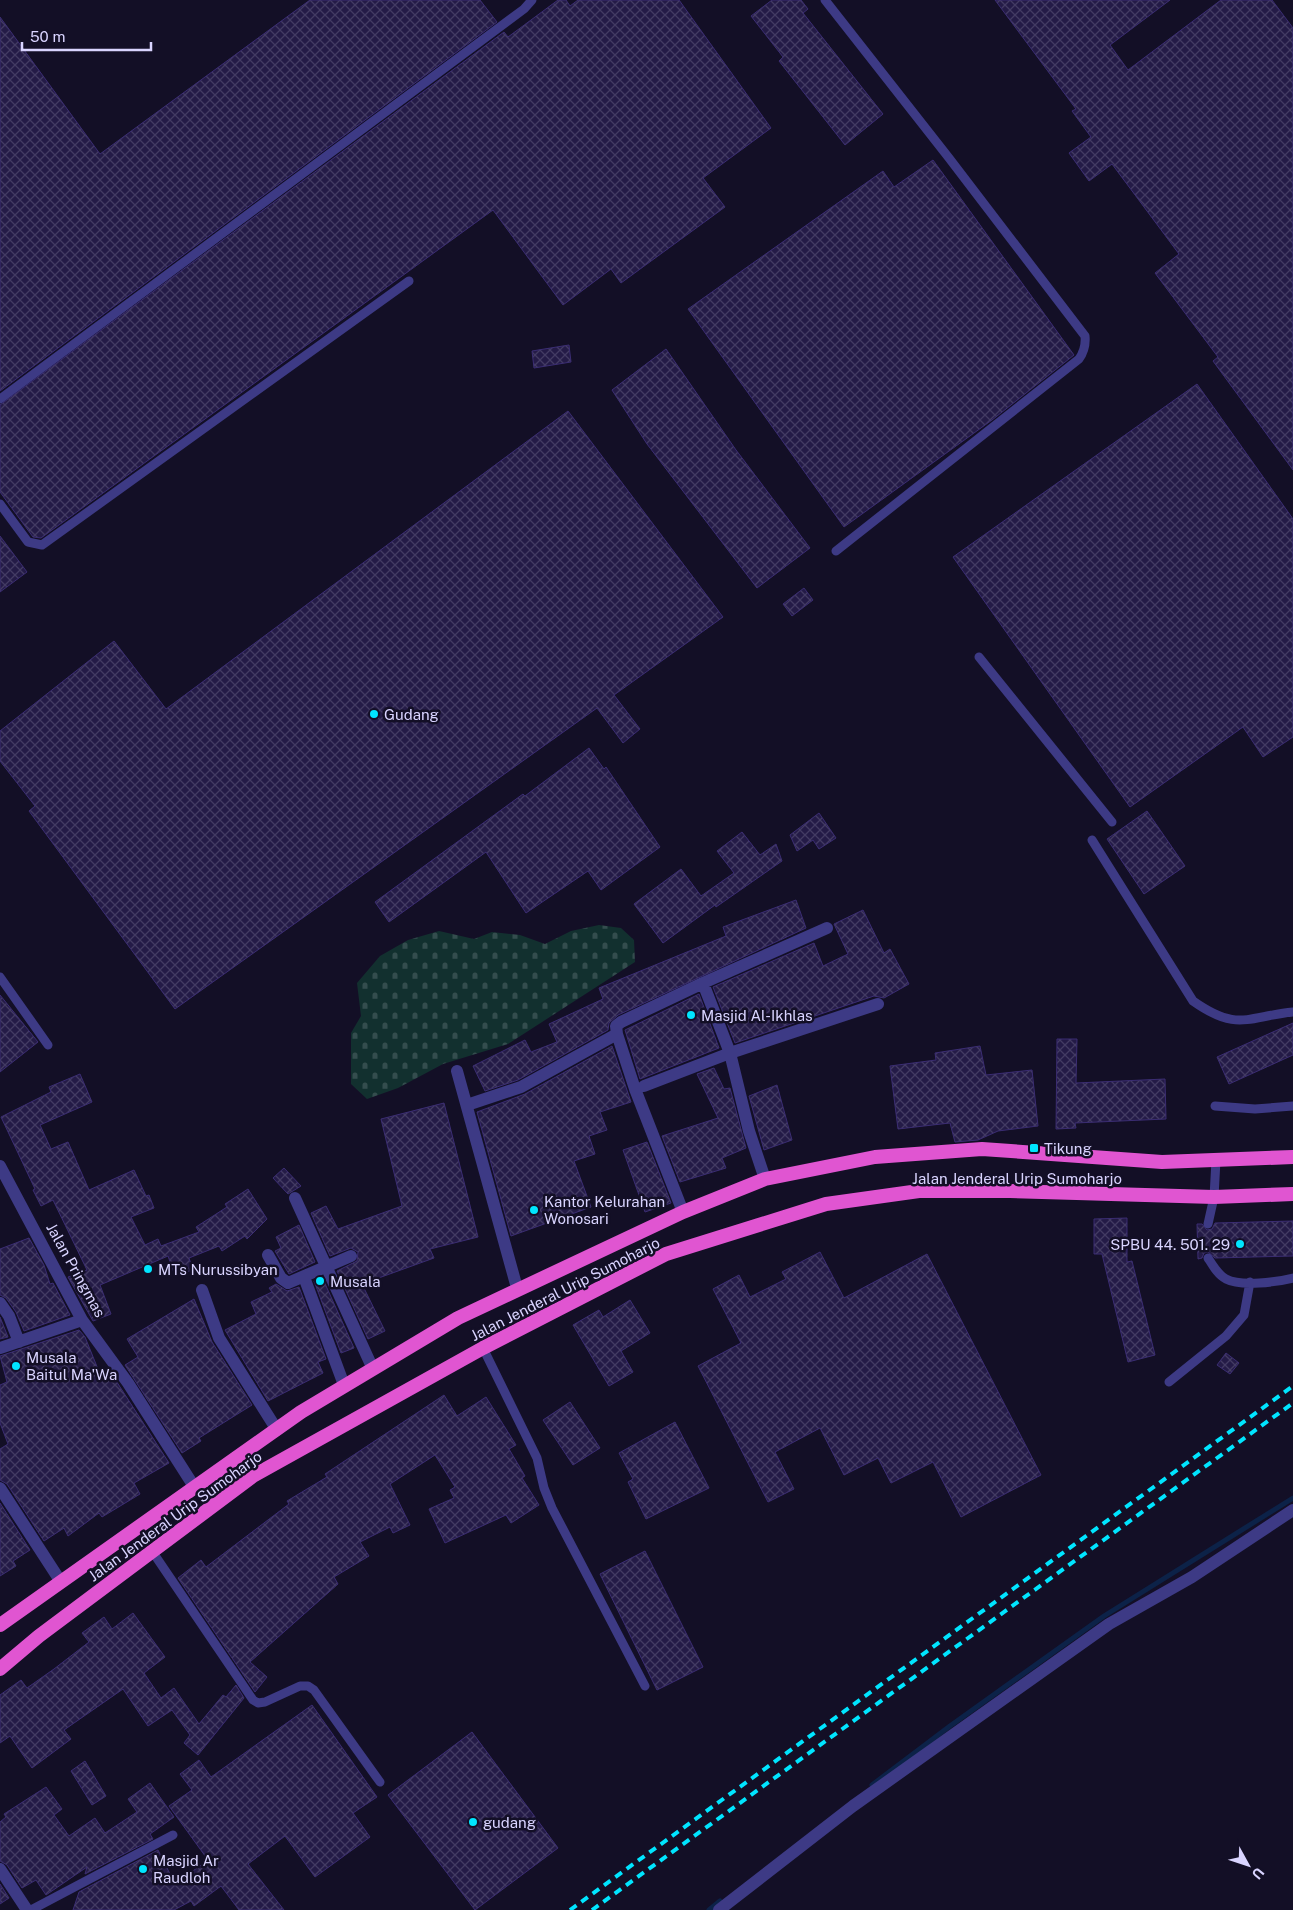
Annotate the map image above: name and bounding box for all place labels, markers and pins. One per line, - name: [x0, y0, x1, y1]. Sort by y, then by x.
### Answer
- place label: Gudang: [384, 706, 439, 723]
- marker: Gudang: [368, 708, 380, 720]
- place label: Masjid Al-Ikhlas: [701, 1007, 813, 1024]
- marker: Masjid Al-Ikhlas: [685, 1009, 697, 1021]
- place label: Tikung: [1044, 1140, 1092, 1157]
- marker: Tikung: [1028, 1142, 1040, 1154]
- place label: Kantor Kelurahan Wonosari: [544, 1193, 665, 1227]
- marker: Kantor Kelurahan Wonosari: [528, 1204, 540, 1216]
- place label: SPBU 44. 501. 29: [1110, 1236, 1230, 1253]
- marker: SPBU 44. 501. 29: [1234, 1238, 1246, 1250]
- place label: MTs Nurussibyan: [158, 1261, 278, 1278]
- marker: MTs Nurussibyan: [142, 1263, 154, 1275]
- place label: Musala: [330, 1273, 381, 1290]
- marker: Musala: [314, 1275, 326, 1287]
- place label: Musala Baitul Ma'Wa: [26, 1349, 117, 1383]
- marker: Musala Baitul Ma'Wa: [10, 1360, 22, 1372]
- place label: gudang: [483, 1814, 536, 1831]
- marker: gudang: [467, 1816, 479, 1828]
- place label: Masjid Ar Raudloh: [153, 1852, 219, 1886]
- marker: Masjid Ar Raudloh: [137, 1863, 149, 1875]

